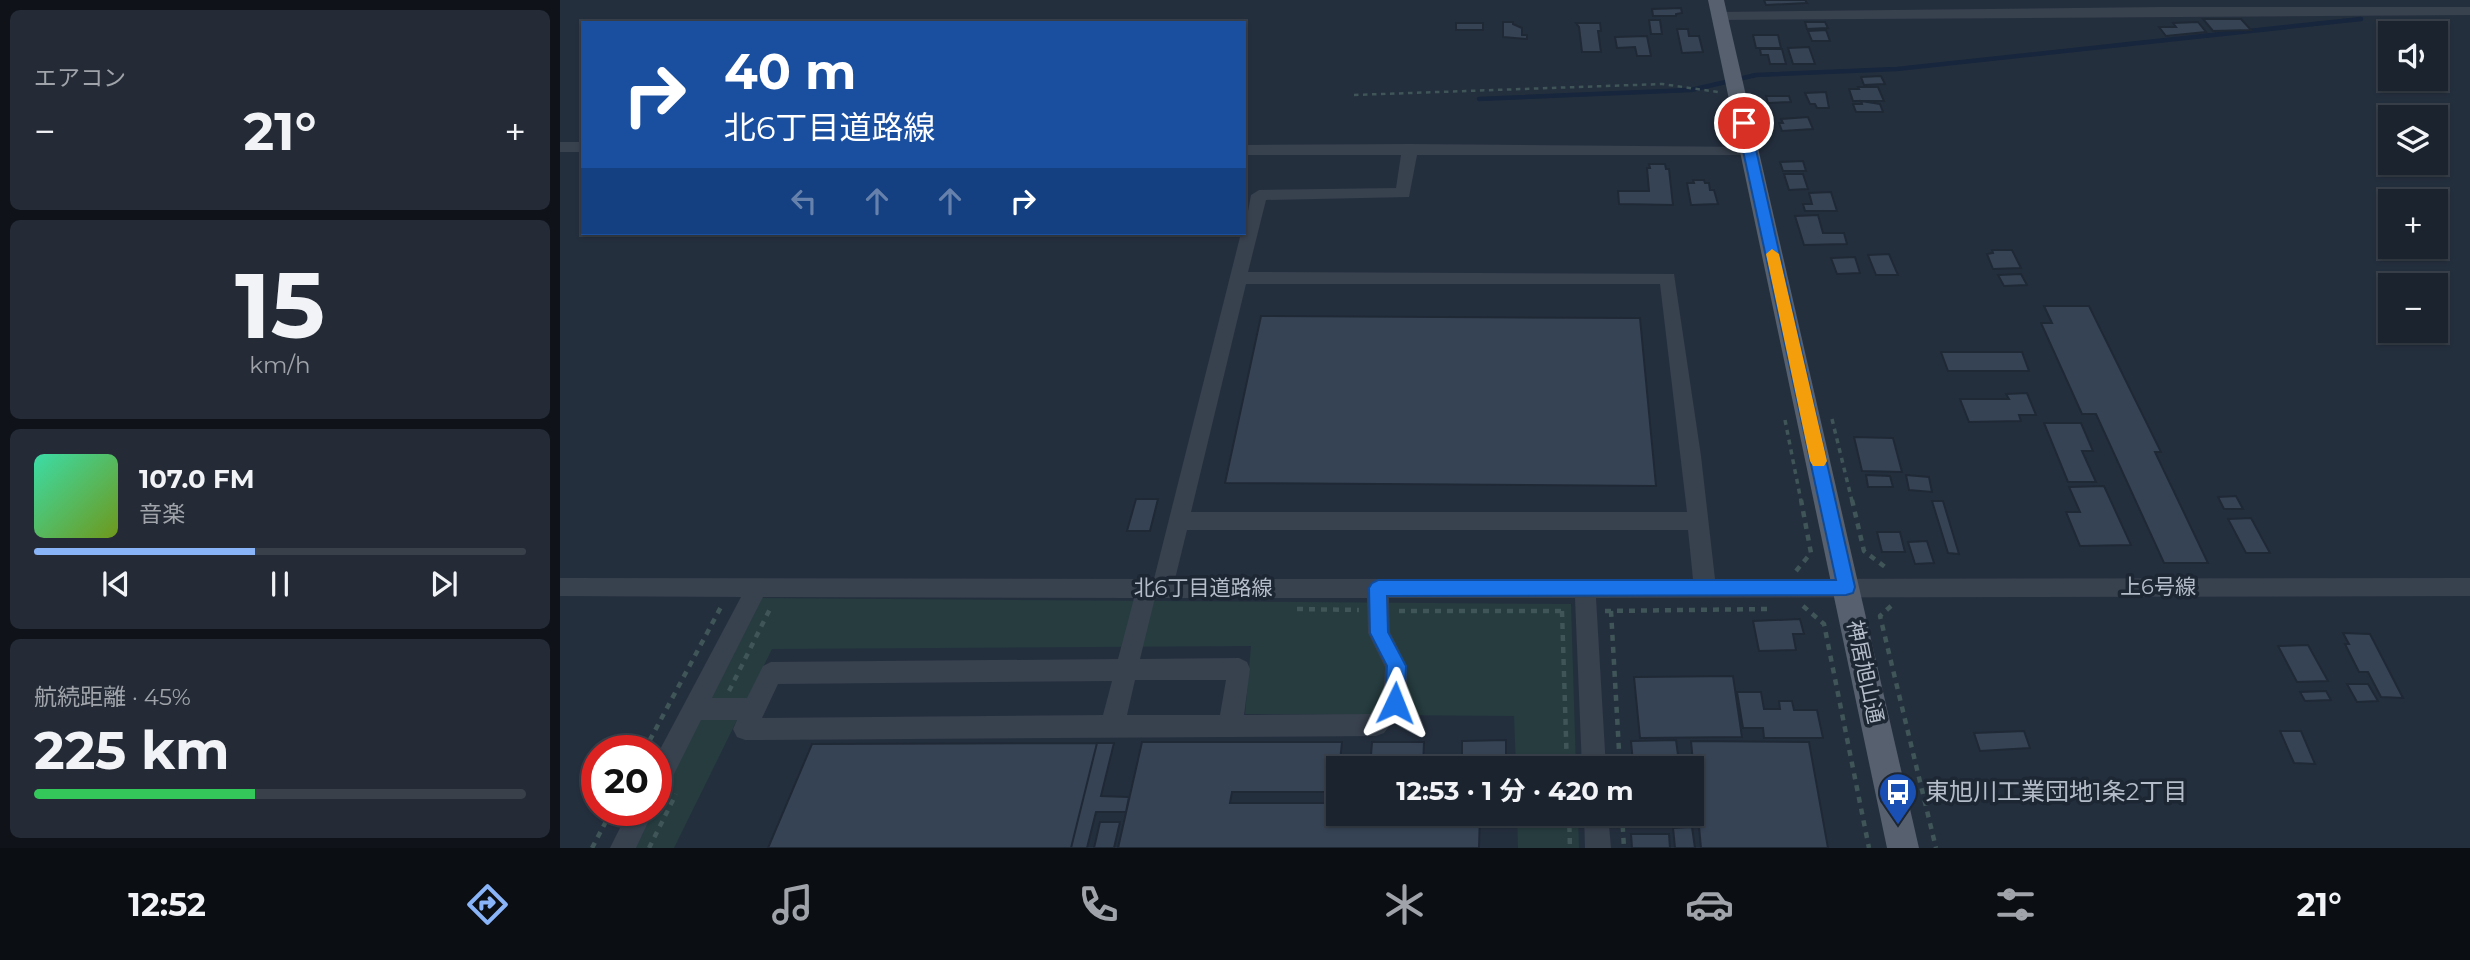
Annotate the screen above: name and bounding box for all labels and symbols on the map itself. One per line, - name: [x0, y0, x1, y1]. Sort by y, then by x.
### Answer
- pin: [1714, 93, 1774, 153]
- street label: 上6号線: [2120, 574, 2196, 599]
- street label: 北6丁目道路線: [1134, 575, 1272, 600]
- street label: 神居旭山通: [1842, 618, 1889, 726]
- position arrow: [1358, 666, 1432, 740]
- speed limit sign: 20: [581, 735, 672, 826]
- bus stop icon: 東旭川工業団地1条2丁目: [1877, 771, 1919, 826]
- place label: 東旭川工業団地1条2丁目: [1925, 777, 2187, 806]

